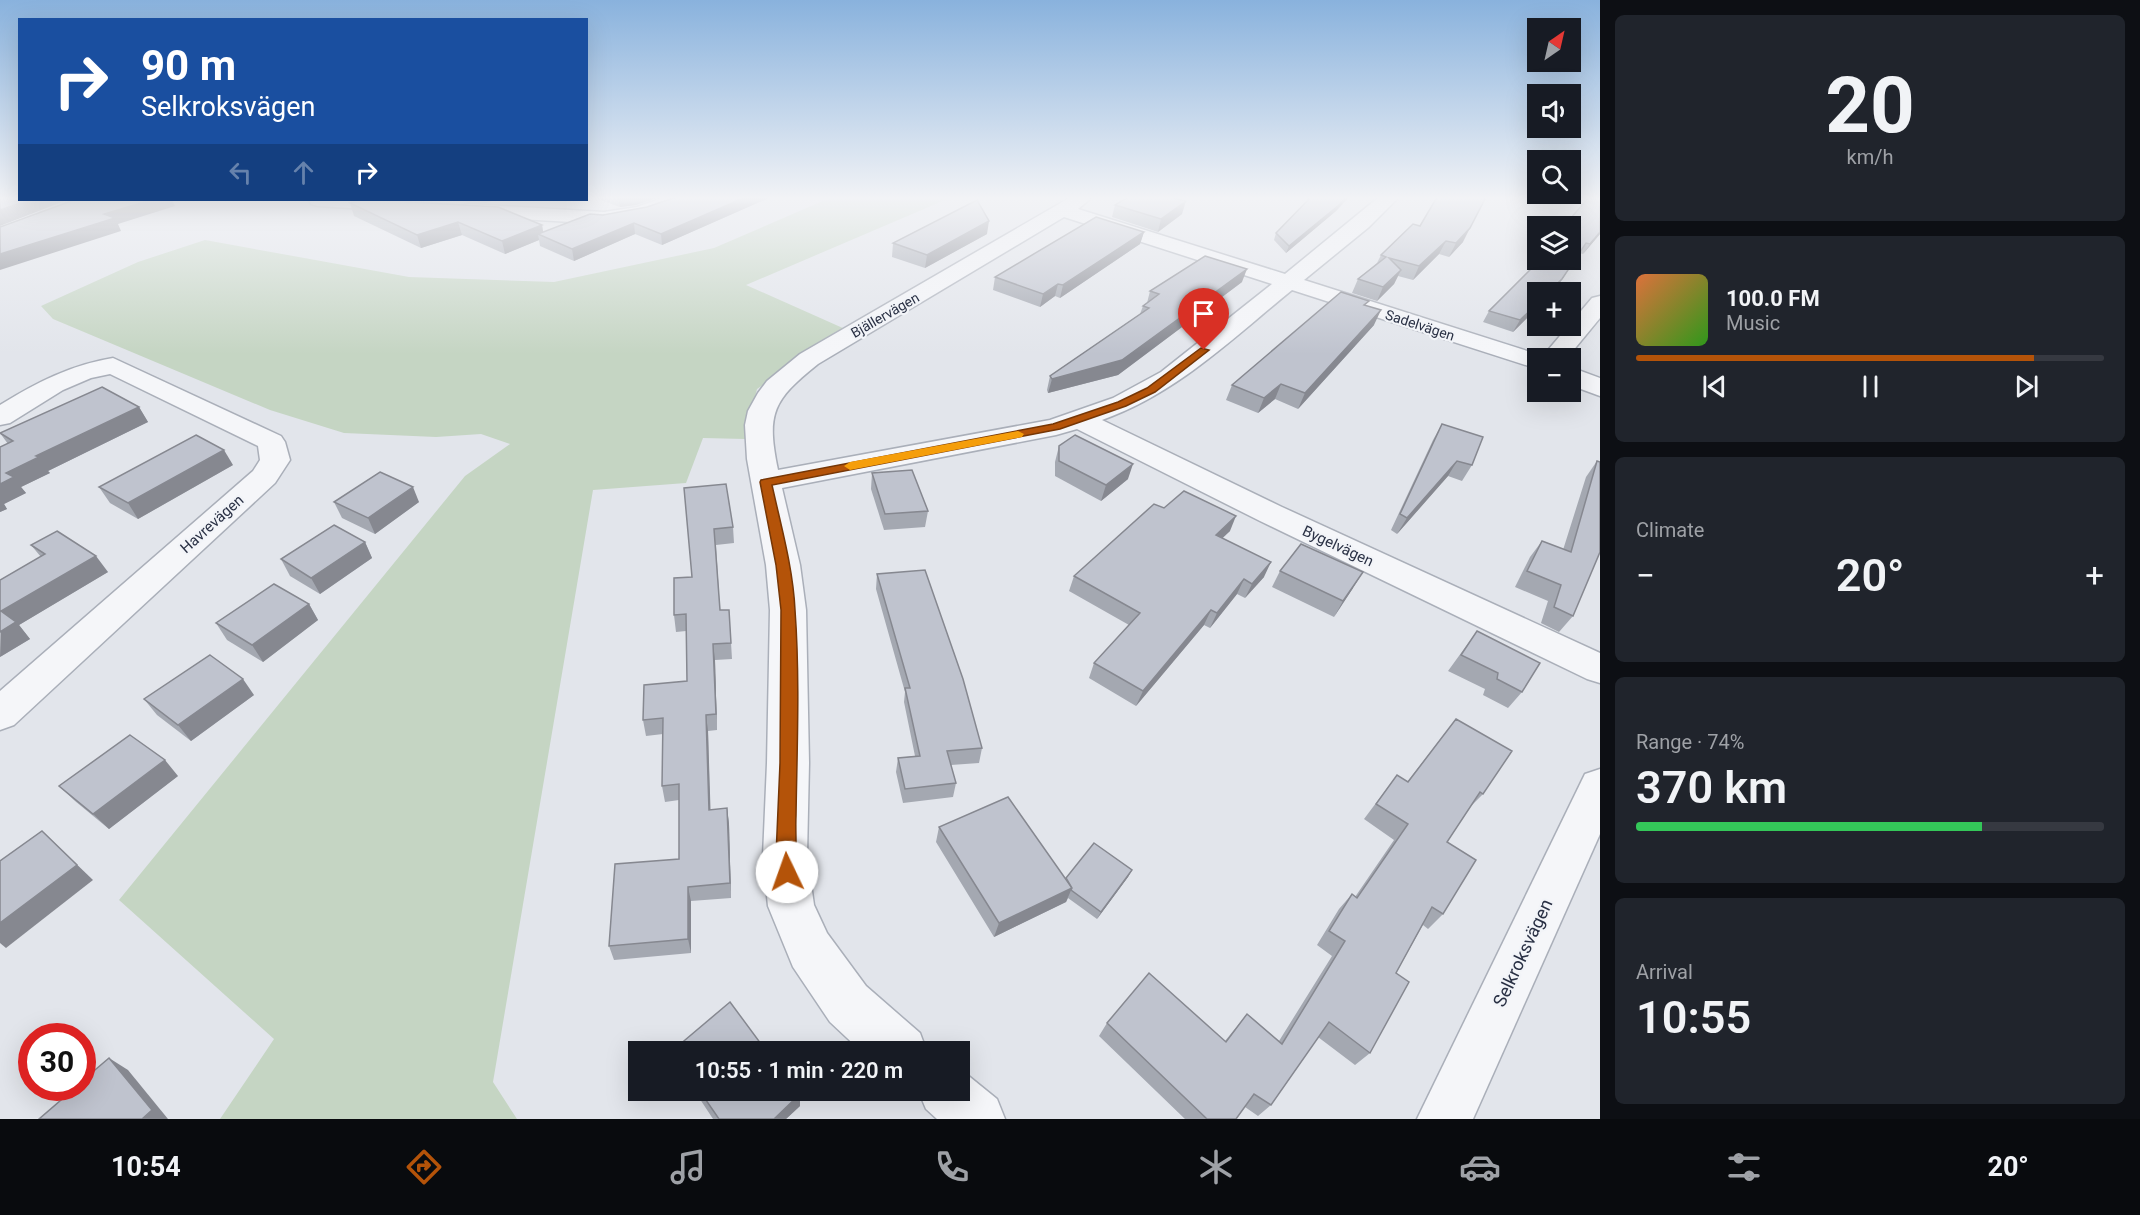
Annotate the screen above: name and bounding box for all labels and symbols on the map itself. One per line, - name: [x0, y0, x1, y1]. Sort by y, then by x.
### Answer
- north arrow: [1527, 18, 1581, 72]
- pin: [1178, 288, 1229, 350]
- street label: Bjällervägen: [848, 289, 922, 341]
- street label: Sadelvägen: [1383, 306, 1457, 344]
- street label: Havrevägen: [177, 491, 247, 557]
- street label: Bygelvägen: [1300, 522, 1376, 570]
- position arrow: [755, 840, 819, 904]
- street label: Selkroksvägen: [1488, 896, 1557, 1010]
- speed limit sign: 30: [18, 1023, 96, 1101]

